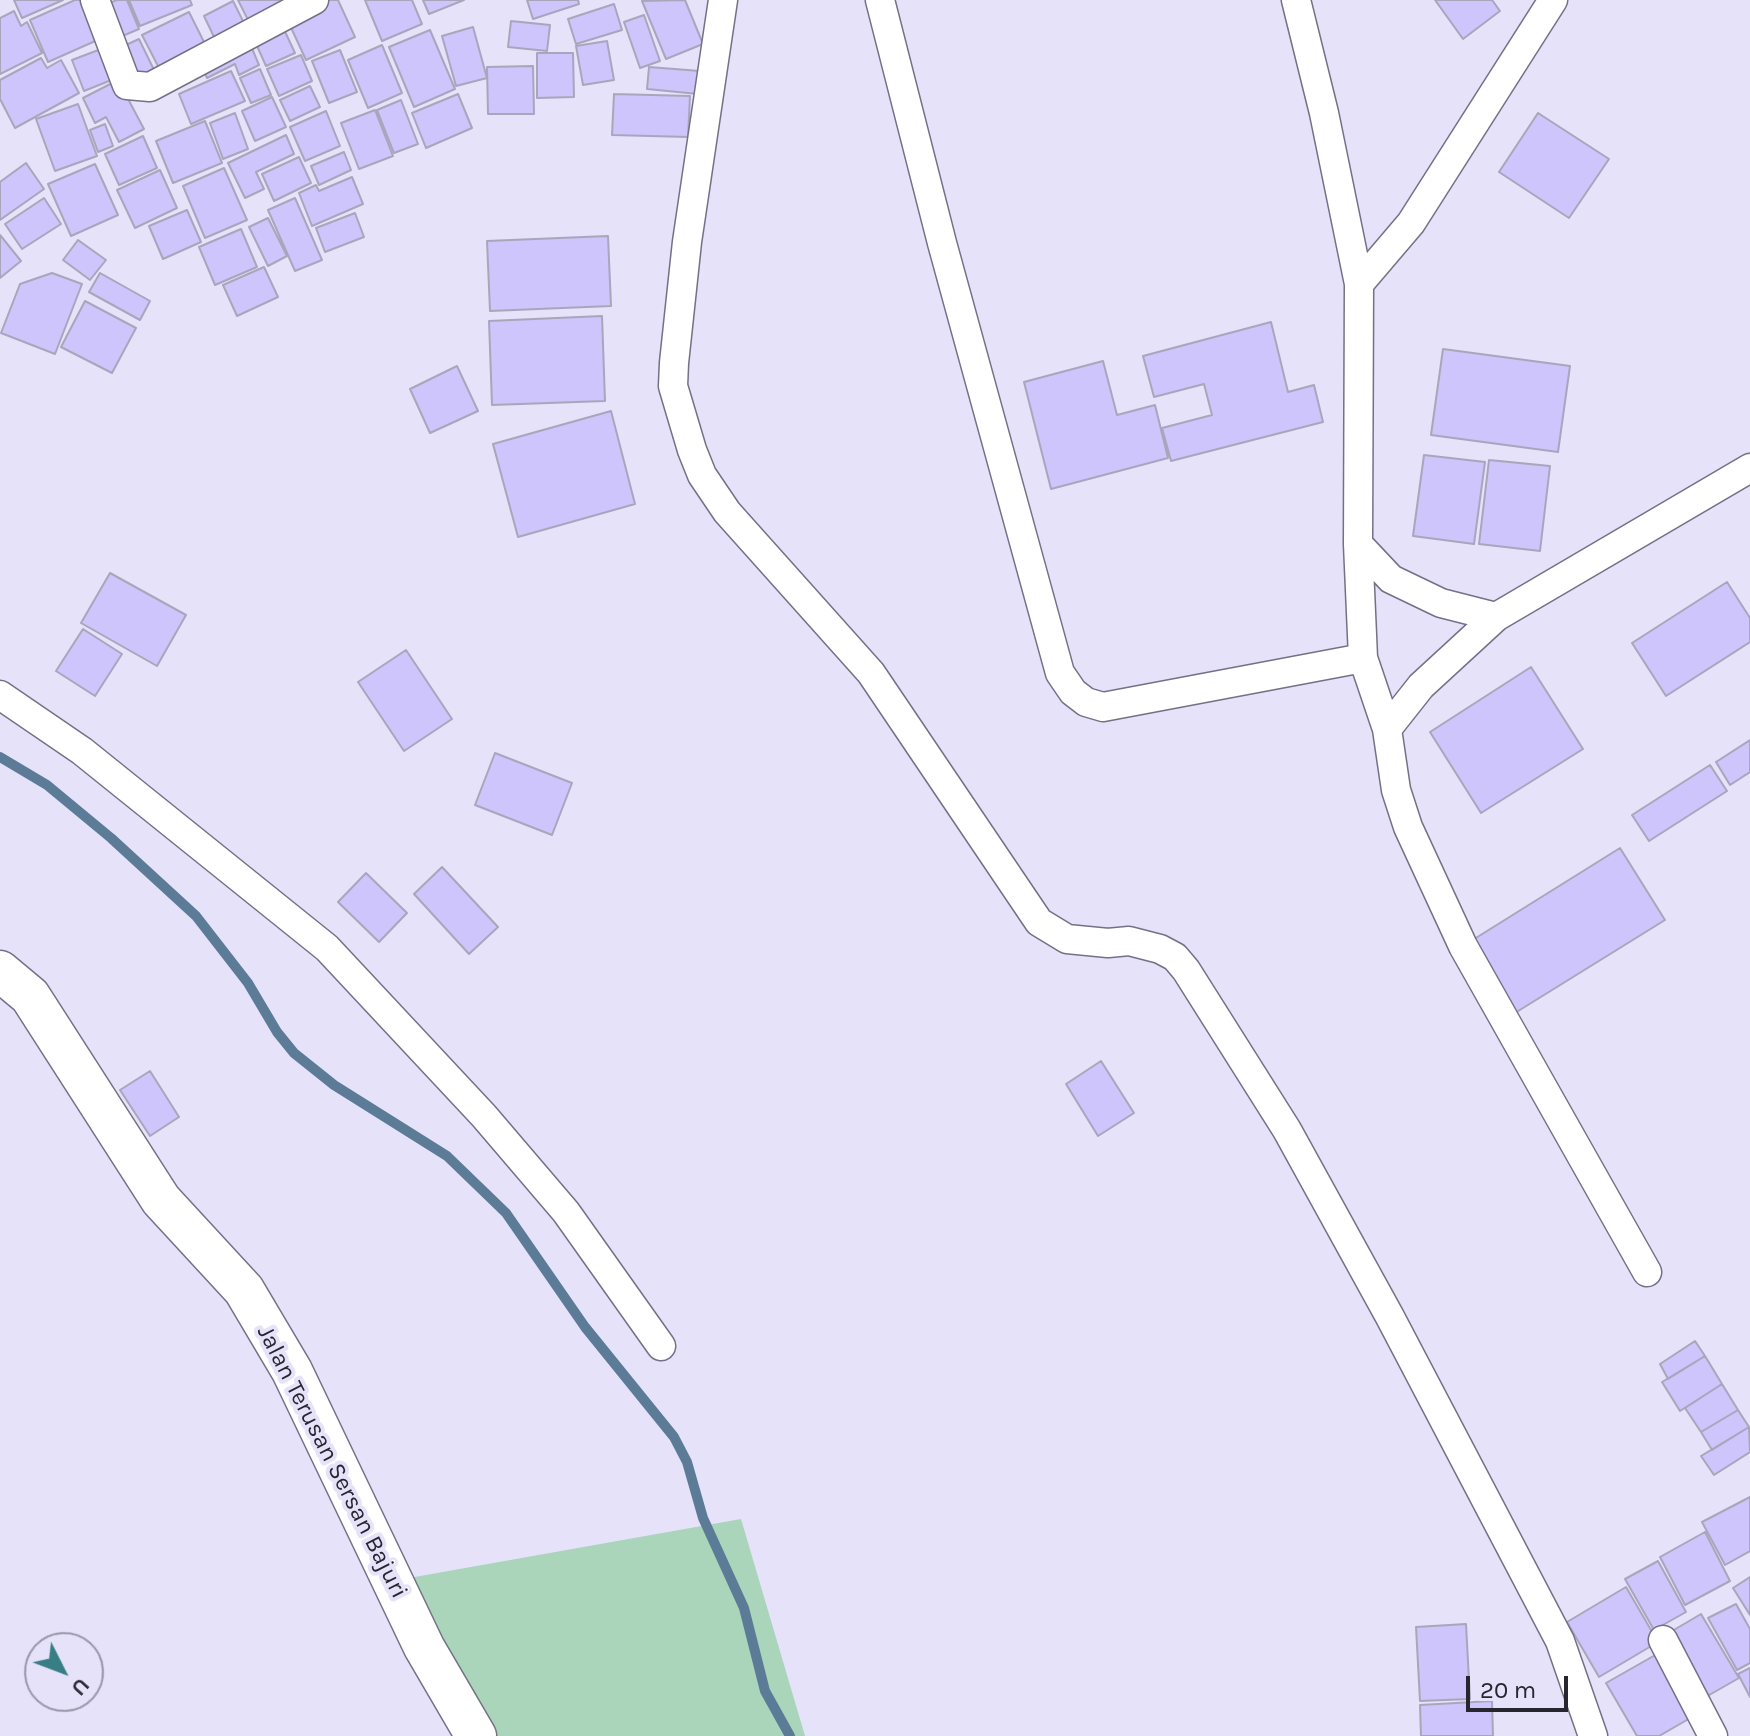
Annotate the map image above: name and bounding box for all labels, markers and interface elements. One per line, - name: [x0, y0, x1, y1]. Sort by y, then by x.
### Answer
- street label: Jalan Terusan Sersan Bajuri: [251, 1321, 413, 1603]
- north arrow: [24, 1632, 104, 1712]
- scale bar: [1470, 1660, 1572, 1710]
- text: U: [66, 1672, 95, 1701]
- text: 20 m: [1480, 1676, 1536, 1704]

